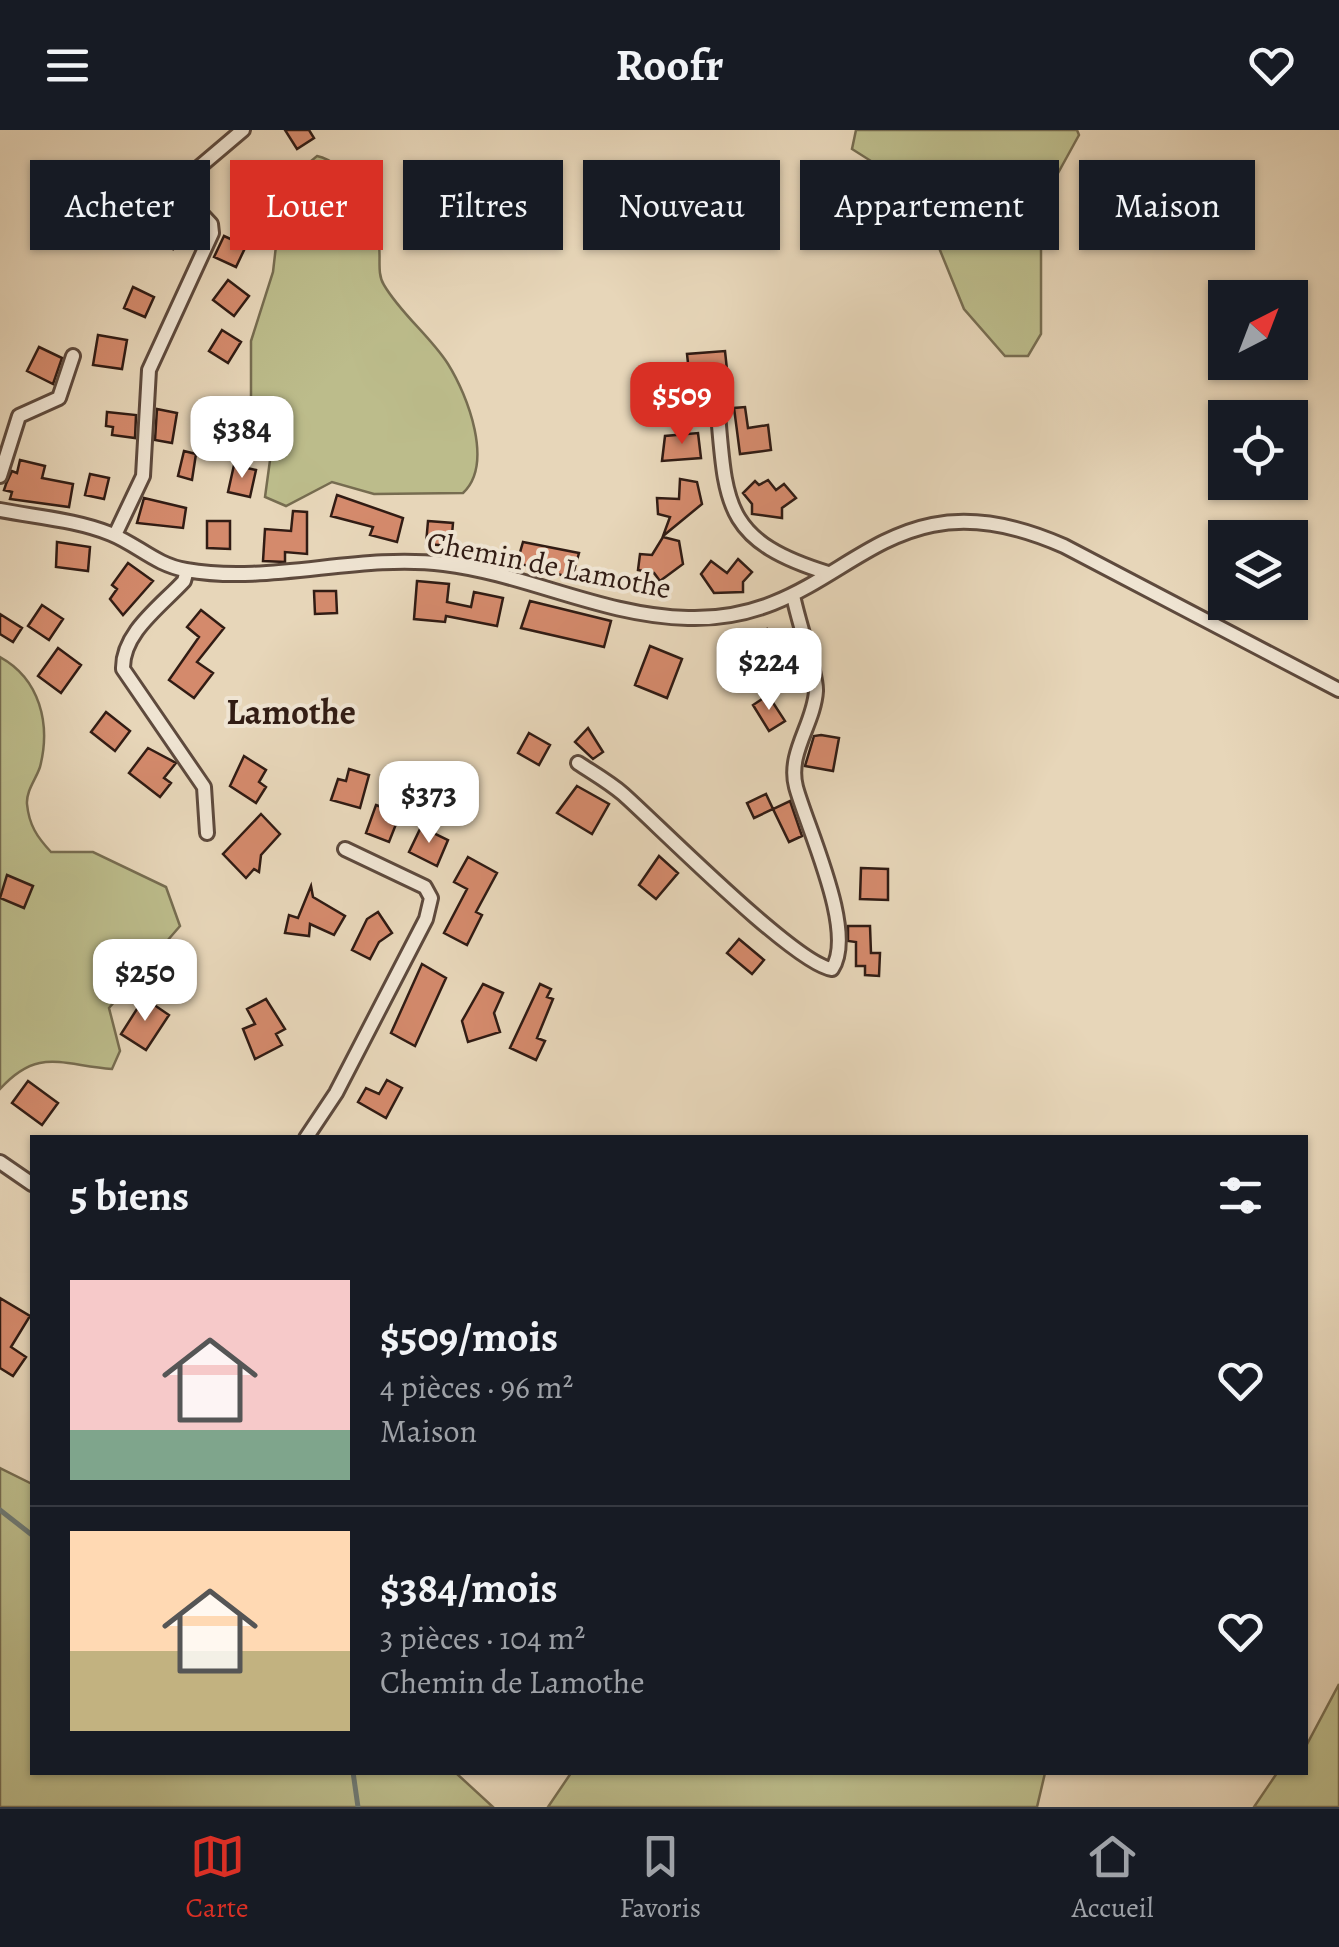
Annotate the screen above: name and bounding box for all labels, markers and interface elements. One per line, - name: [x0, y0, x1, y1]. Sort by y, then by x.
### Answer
- text: Roofr: [616, 34, 723, 96]
- icon: menu: [40, 38, 95, 93]
- icon: heart: [1244, 38, 1299, 93]
- chip: Acheter: [30, 160, 210, 250]
- chip: Louer: [230, 160, 383, 250]
- chip: Filtres: [403, 160, 563, 250]
- chip: Nouveau: [583, 160, 780, 250]
- chip: Appartement: [800, 160, 1059, 250]
- chip: Maison: [1079, 160, 1255, 250]
- north arrow: [1208, 280, 1308, 380]
- map controls: [1208, 280, 1308, 620]
- pin: $509: [623, 362, 741, 447]
- text: $509: [652, 372, 712, 416]
- pin: $384: [183, 396, 301, 481]
- button: locate: [1208, 400, 1308, 500]
- text: $384: [212, 406, 272, 450]
- button: layers: [1208, 520, 1308, 620]
- street label: Chemin de Lamothe: [423, 522, 675, 608]
- pin: $224: [710, 628, 828, 713]
- text: $224: [739, 638, 799, 682]
- district label: Lamothe: [226, 688, 356, 736]
- pin: $373: [370, 761, 488, 846]
- text: $373: [401, 771, 457, 815]
- pin: $250: [86, 939, 204, 1024]
- text: $250: [115, 949, 175, 993]
- text: 5 biens: [70, 1167, 189, 1224]
- icon: filters: [1213, 1168, 1268, 1223]
- text: $509/mois: [380, 1308, 558, 1365]
- icon: home: [150, 1320, 270, 1440]
- icon: heart: [1213, 1353, 1268, 1408]
- text: 4 pièces · 96 m²: [380, 1365, 573, 1409]
- text: Maison: [380, 1409, 477, 1453]
- text: $384/mois: [380, 1559, 558, 1616]
- icon: home: [150, 1571, 270, 1691]
- icon: heart: [1213, 1604, 1268, 1659]
- text: 3 pièces · 104 m²: [380, 1616, 585, 1660]
- text: Chemin de Lamothe: [380, 1660, 645, 1704]
- tab: Carte: [185, 1829, 249, 1927]
- tab: Favoris: [619, 1829, 701, 1927]
- tab: Accueil: [1072, 1829, 1154, 1927]

